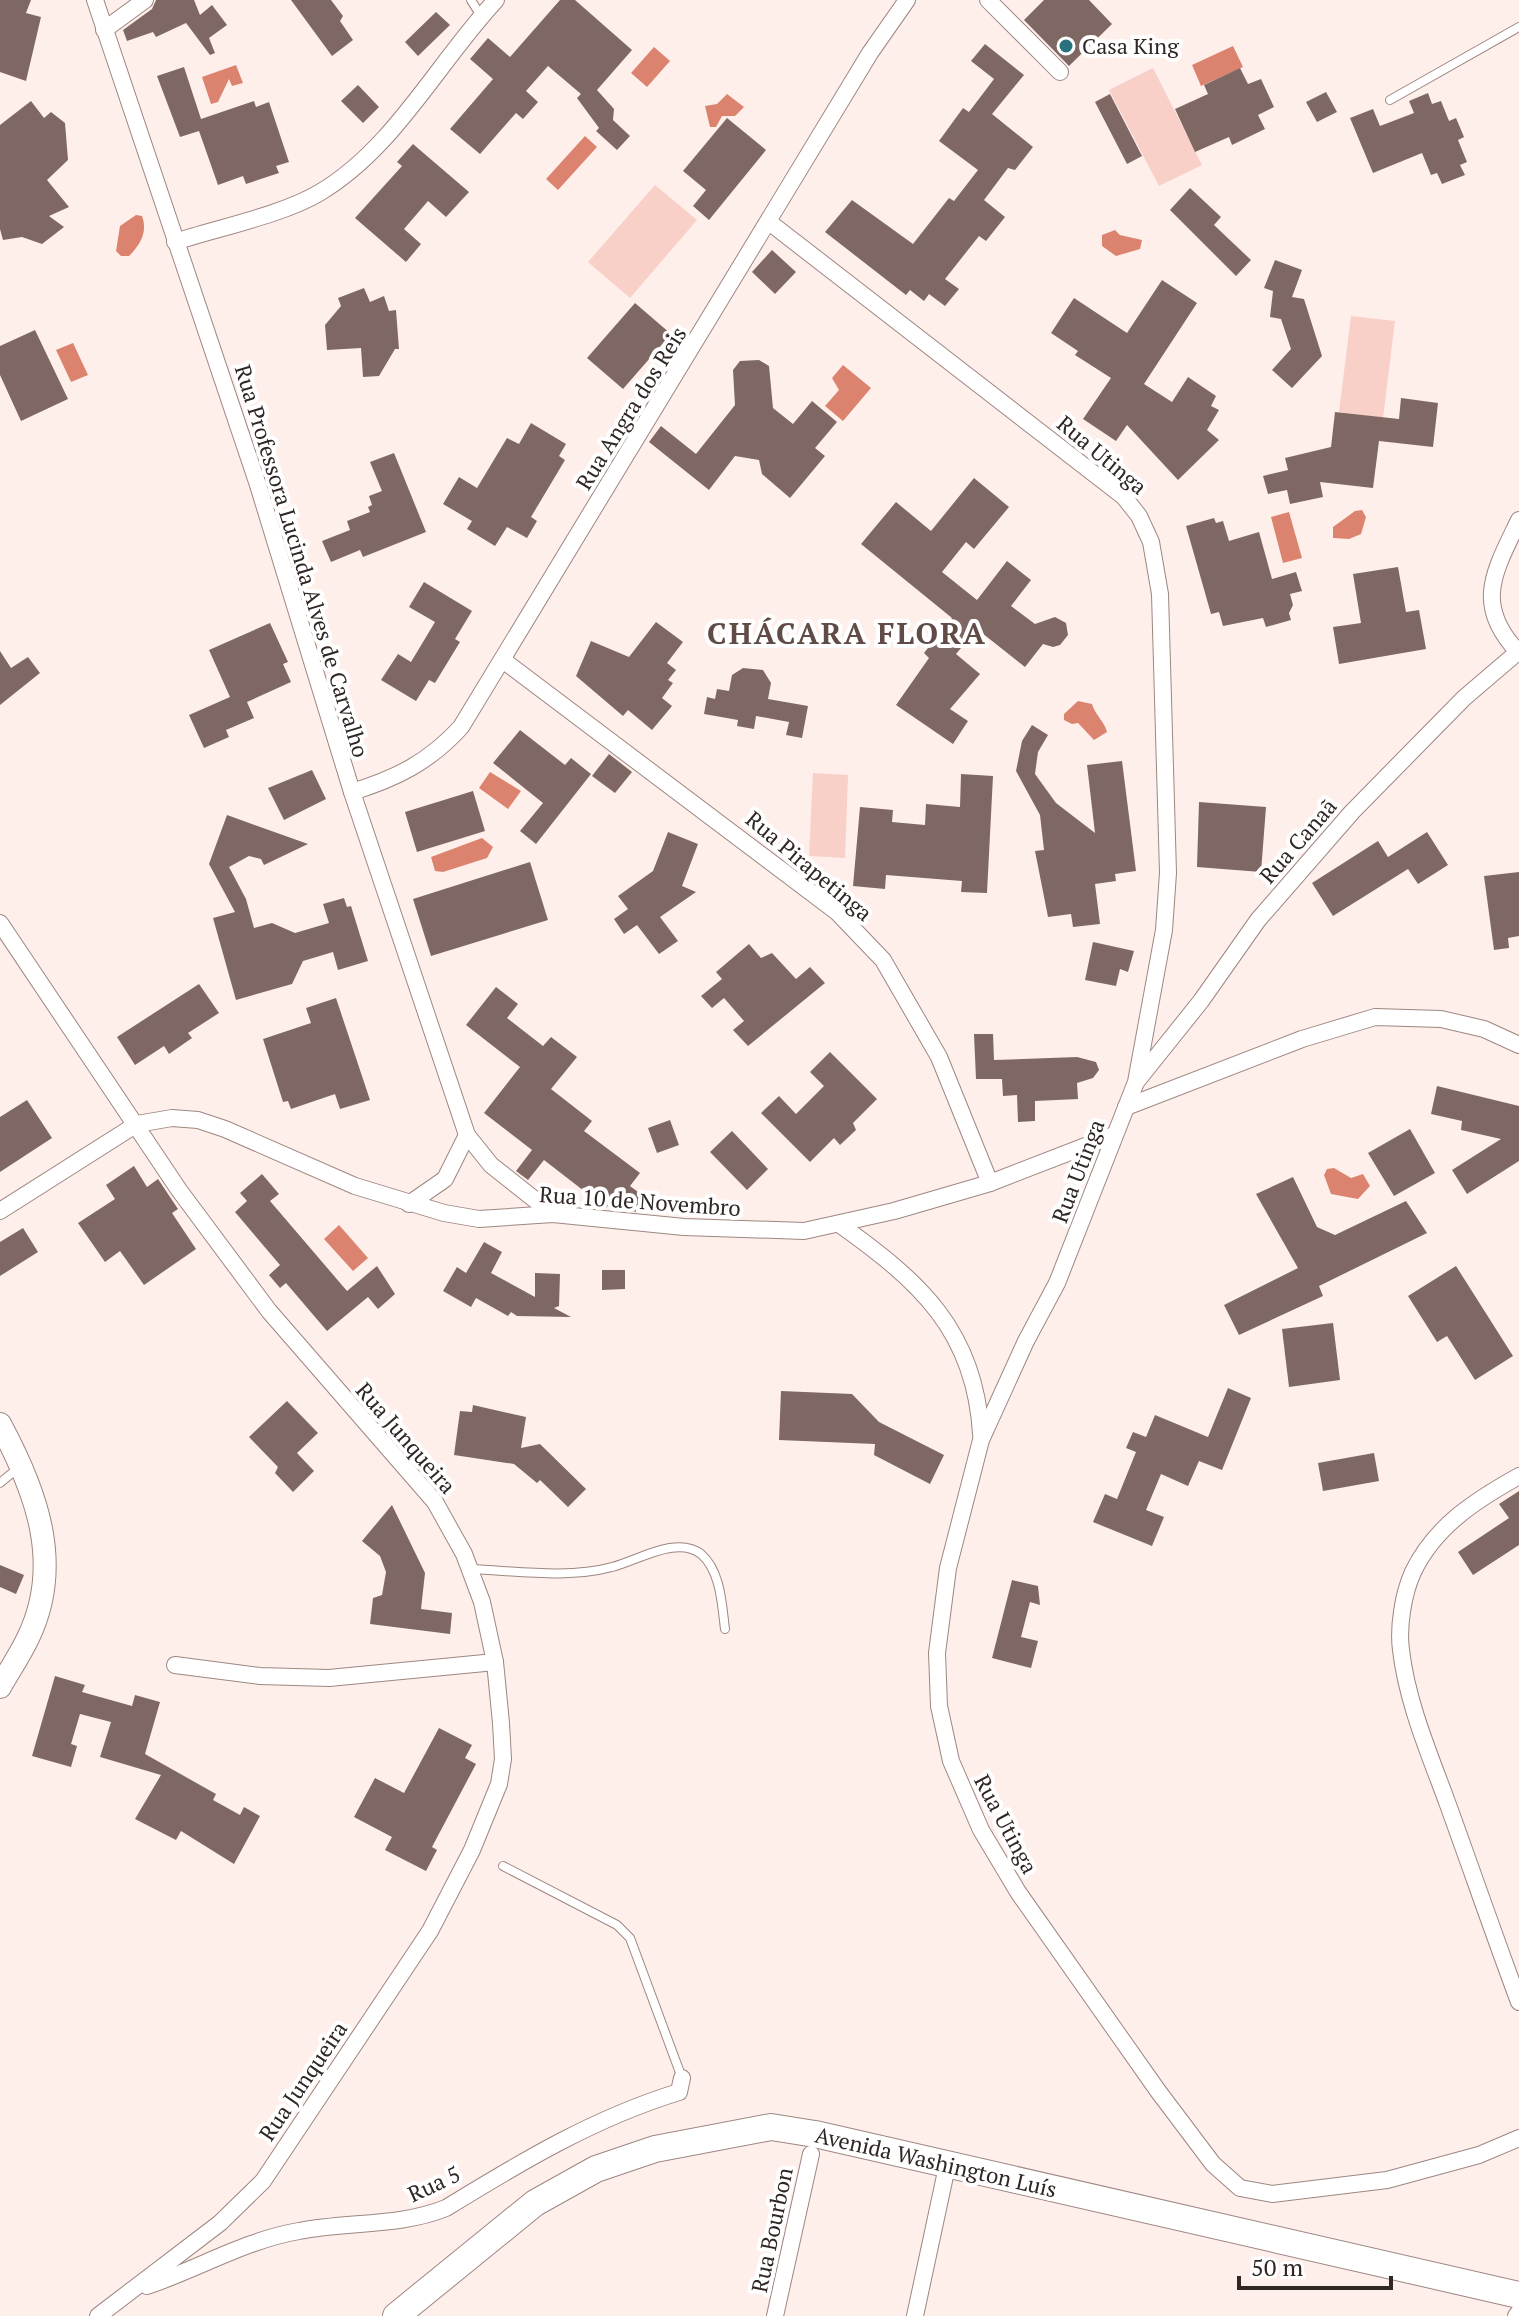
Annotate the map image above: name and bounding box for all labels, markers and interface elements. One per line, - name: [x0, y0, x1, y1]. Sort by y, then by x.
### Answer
- place label: Casa King: [1082, 31, 1179, 60]
- marker: Casa King: [1057, 37, 1075, 55]
- street label: Rua Angra dos Reis: [569, 321, 693, 495]
- street label: Rua Professora Lucinda Alves de Carvalho: [229, 361, 376, 761]
- street label: Rua Utinga: [1051, 409, 1153, 501]
- district label: CHÁCARA FLORA: [707, 613, 987, 653]
- street label: Rua Canaã: [1253, 792, 1343, 889]
- street label: Rua Pirapetinga: [740, 804, 879, 927]
- street label: Rua Utinga: [1045, 1115, 1110, 1227]
- street label: Rua 10 de Novembro: [538, 1179, 742, 1222]
- street label: Rua Junqueira: [350, 1376, 463, 1499]
- street label: Rua Utinga: [968, 1769, 1045, 1878]
- street label: Rua Junqueira: [252, 2015, 353, 2146]
- street label: Avenida Washington Luís: [812, 2120, 1060, 2203]
- street label: Rua 5: [403, 2159, 465, 2208]
- street label: Rua Bourbon: [744, 2165, 799, 2295]
- scale bar: [1239, 2240, 1391, 2290]
- text: 50 m: [1251, 2251, 1303, 2283]

